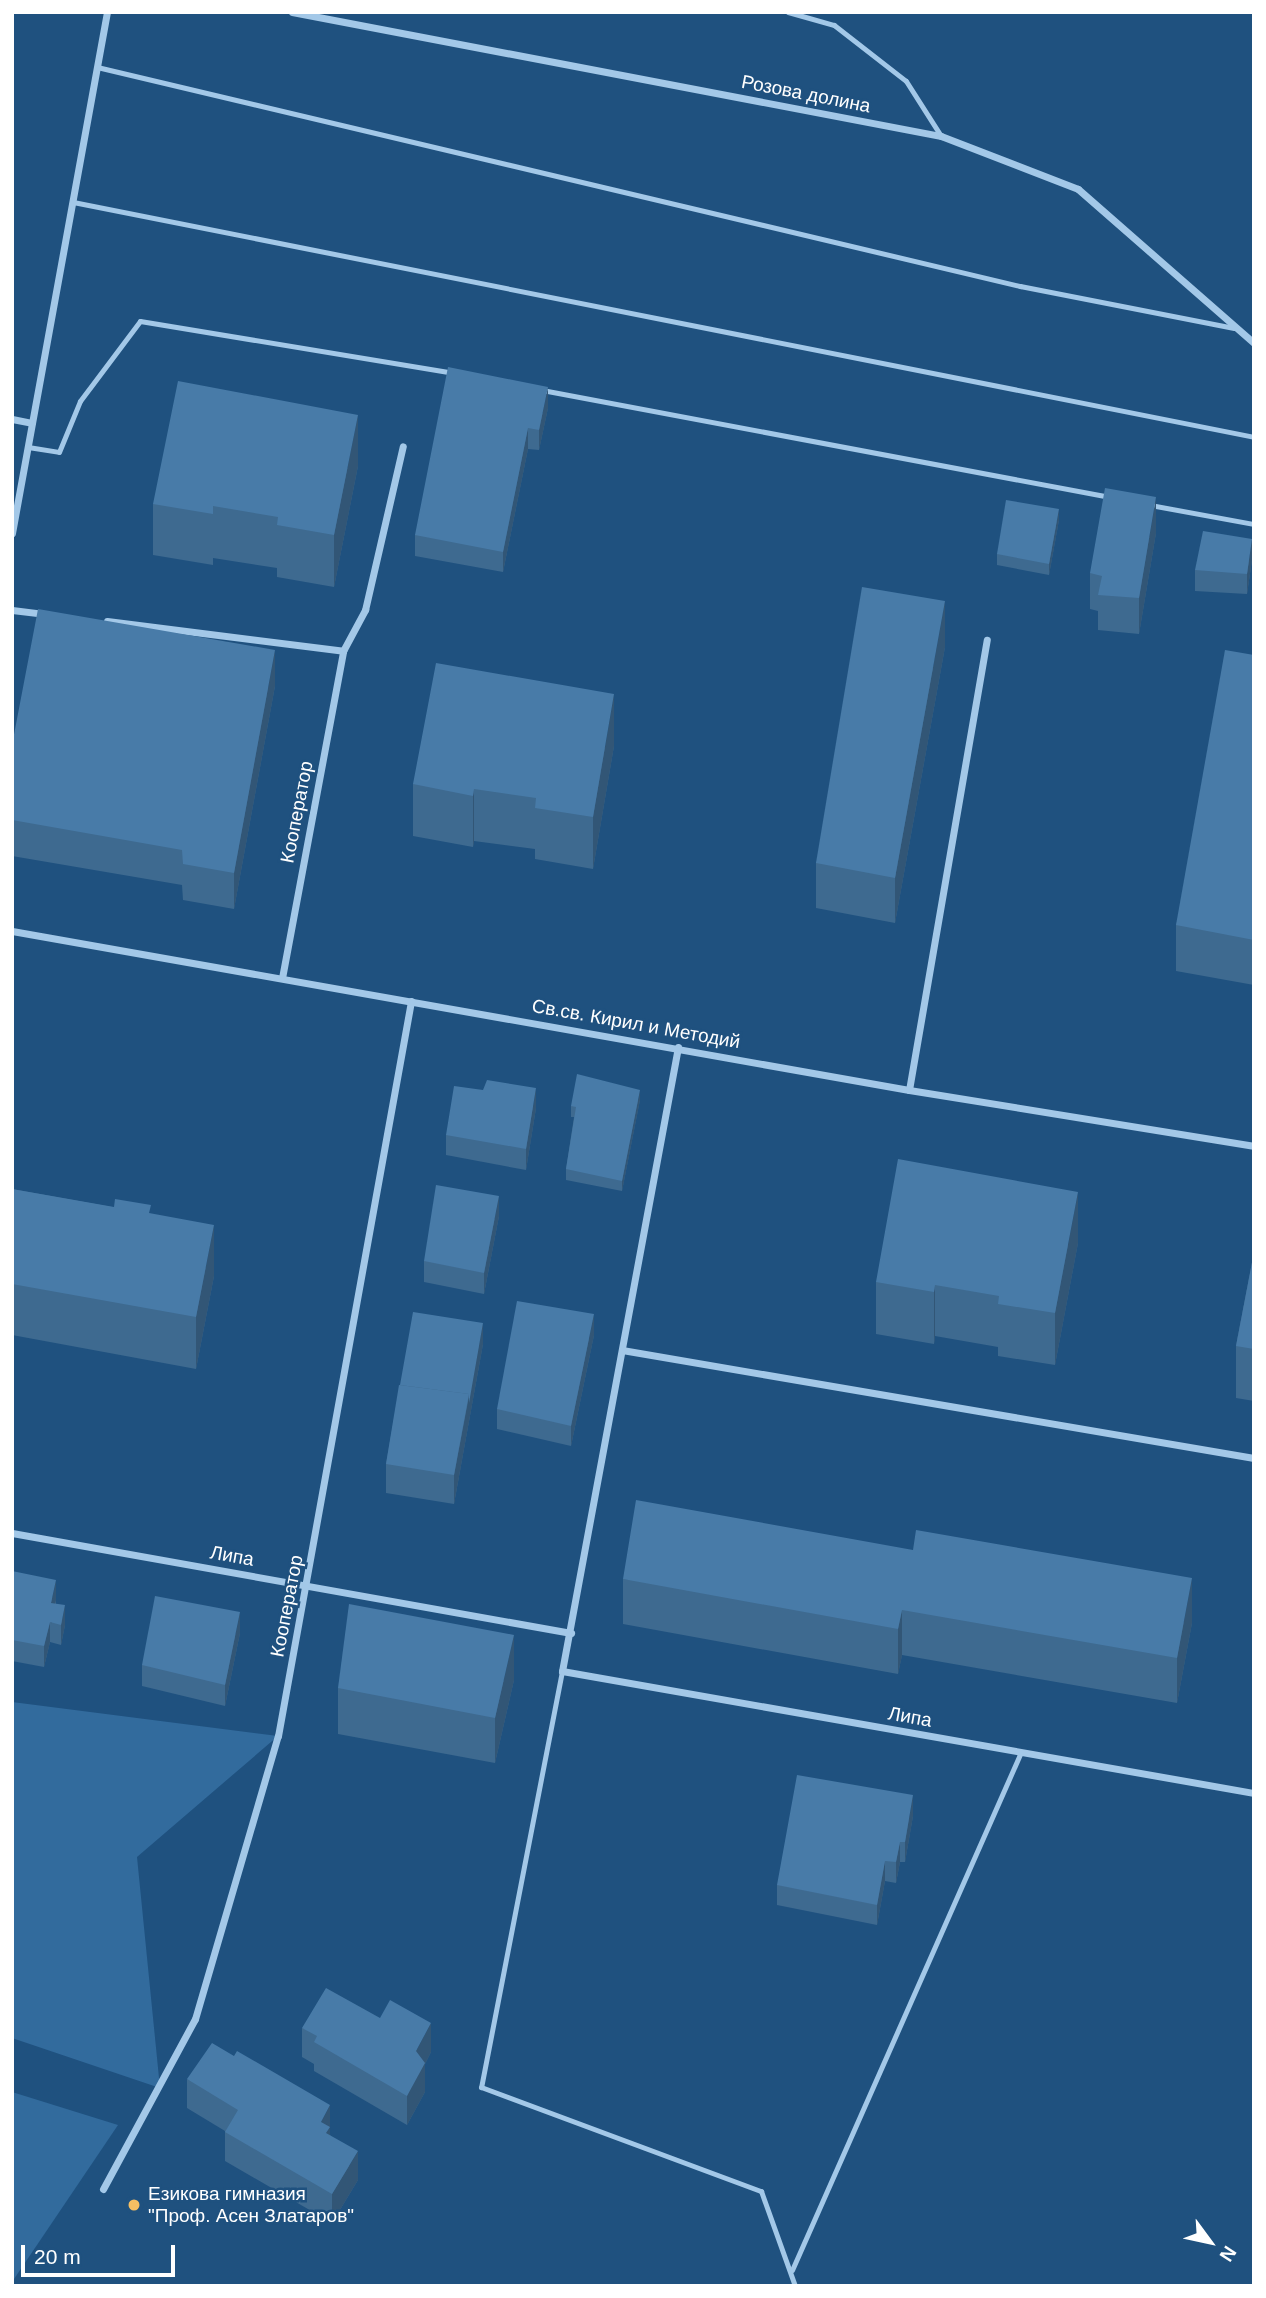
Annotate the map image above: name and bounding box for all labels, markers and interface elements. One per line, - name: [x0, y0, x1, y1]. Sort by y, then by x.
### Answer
- street label: Розова долина: [740, 70, 872, 118]
- street label: Кооператор: [276, 759, 318, 865]
- street label: Св.св. Кирил и Методий: [530, 994, 742, 1054]
- street label: Липа: [208, 1541, 256, 1571]
- street label: Кооператор: [266, 1553, 308, 1659]
- street label: Липа: [886, 1702, 934, 1732]
- place label: Езикова гимназия "Проф. Асен Златаров": [148, 2183, 354, 2227]
- marker: Езикова гимназия "Проф. Асен Златаров": [126, 2197, 142, 2213]
- north arrow: [1175, 2207, 1245, 2277]
- scale bar: [24, 2232, 178, 2276]
- text: N: [1215, 2242, 1241, 2265]
- text: 20 m: [34, 2245, 81, 2268]

